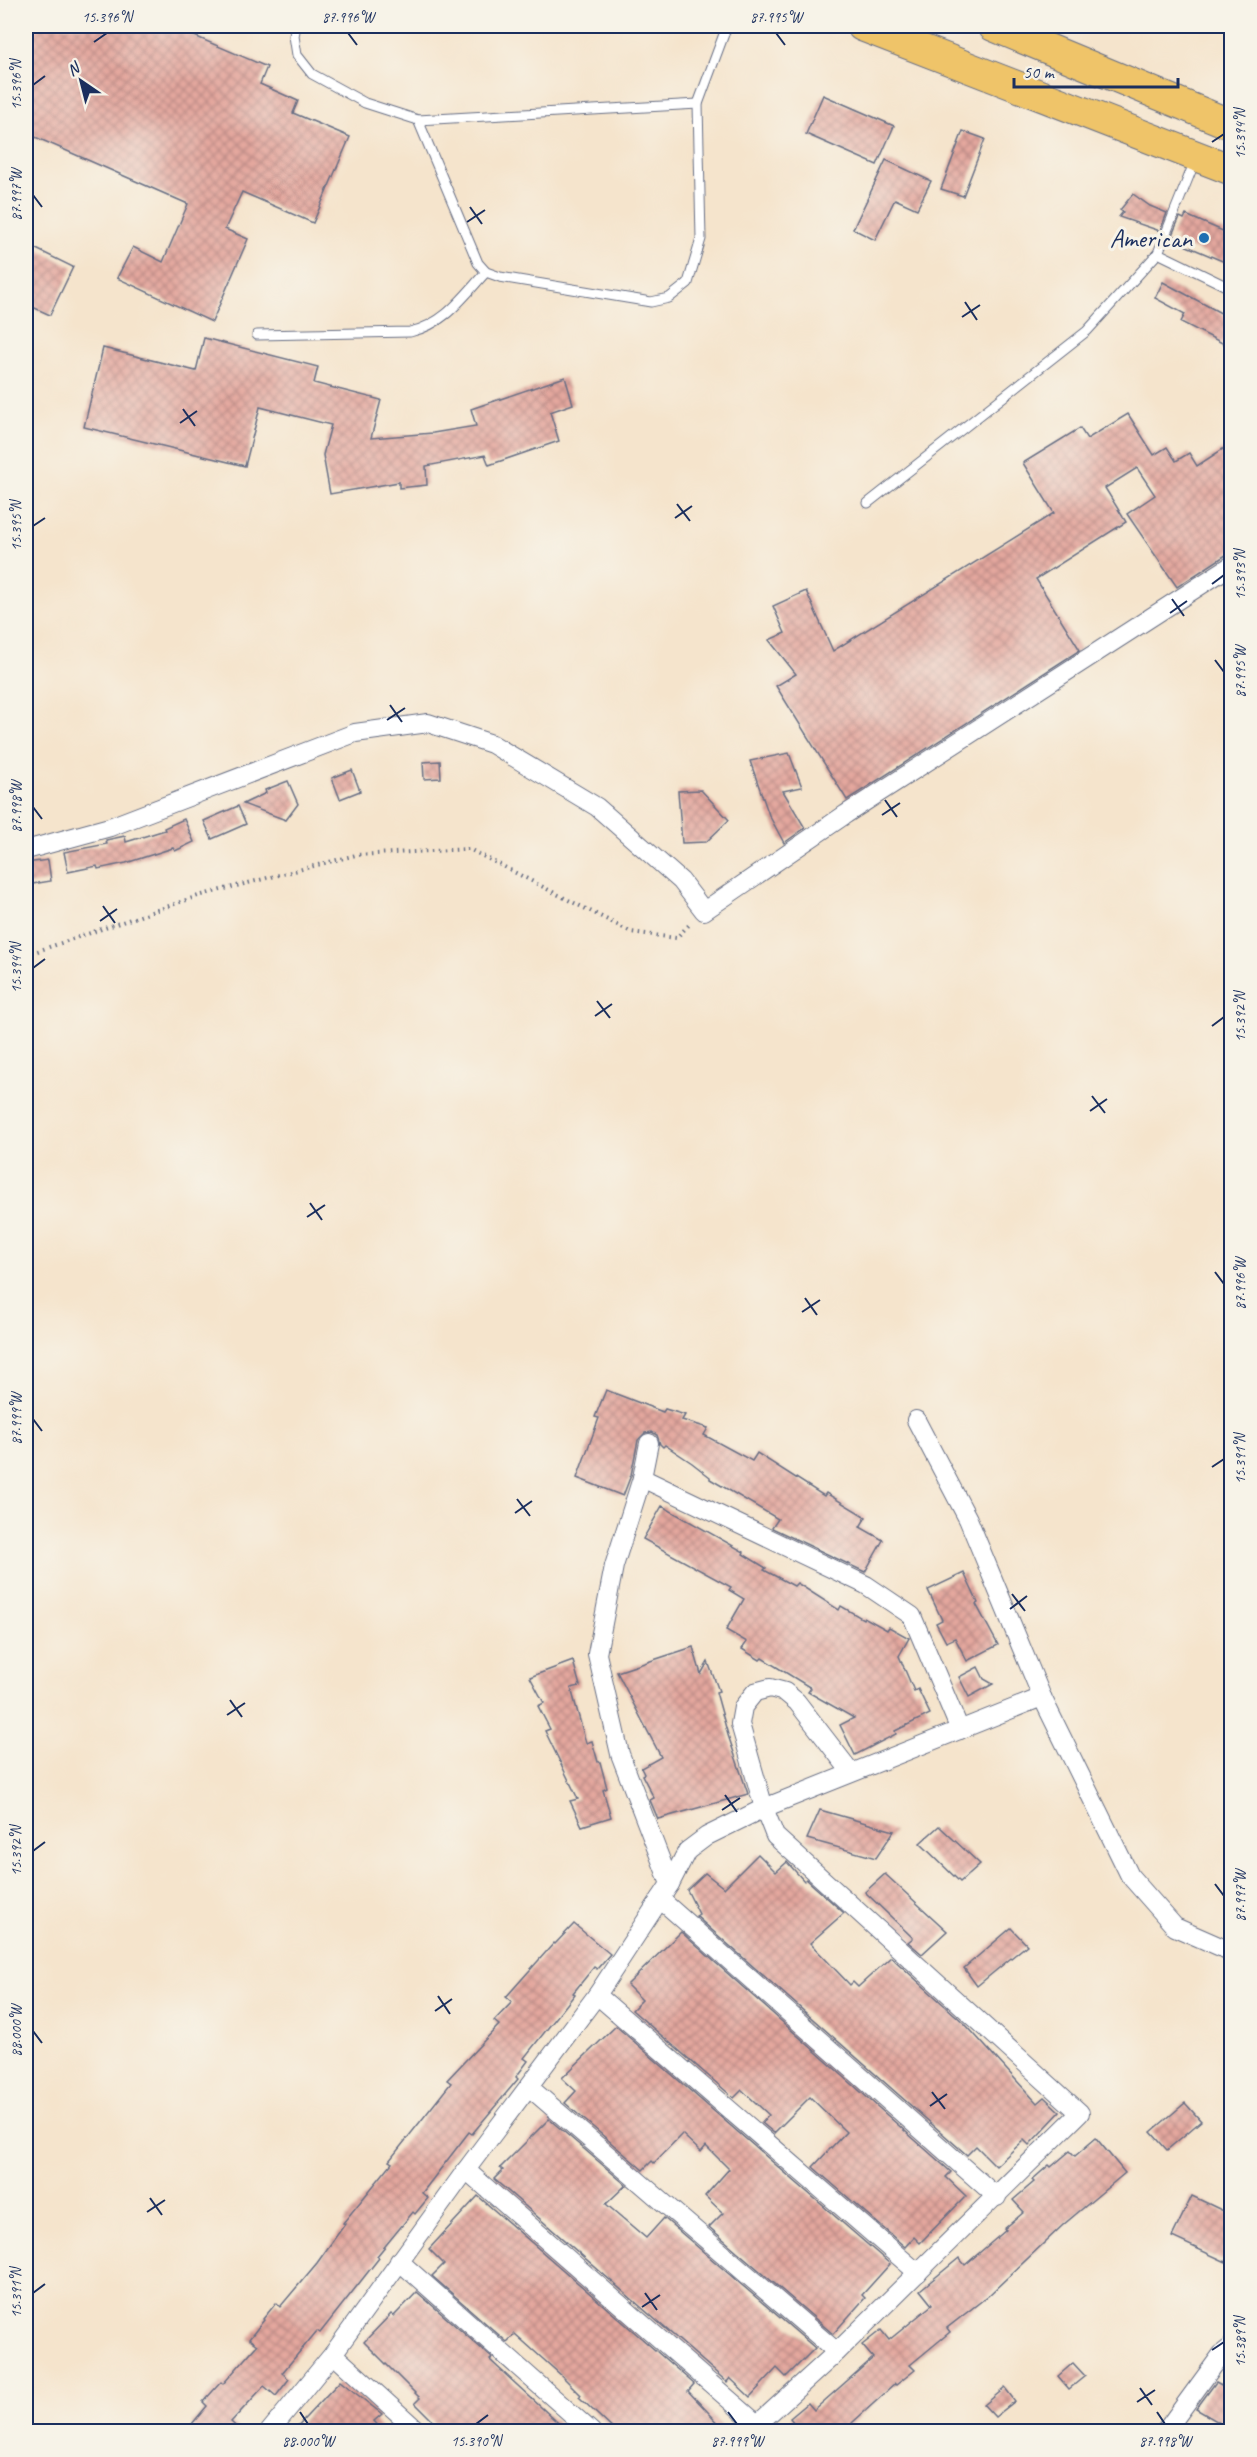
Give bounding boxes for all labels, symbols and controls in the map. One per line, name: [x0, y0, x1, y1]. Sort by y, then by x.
text: 15.396°N: [82, 8, 135, 27]
text: 87.996°W: [322, 8, 377, 27]
text: 87.995°W: [750, 8, 805, 27]
north arrow: [51, 51, 111, 111]
scale bar: [1014, 51, 1178, 89]
text: 15.396°N: [7, 57, 26, 110]
text: N: [63, 57, 85, 81]
text: 50 m: [1023, 61, 1056, 83]
text: 15.394°N: [1231, 106, 1250, 159]
text: 87.997°W: [7, 166, 26, 221]
place label: American: [1110, 222, 1193, 255]
marker: American: [1197, 231, 1211, 245]
text: 15.395°N: [7, 498, 26, 551]
text: 15.393°N: [1231, 547, 1250, 600]
text: 87.995°W: [1231, 643, 1250, 698]
text: 87.998°W: [7, 778, 26, 833]
text: 15.394°N: [7, 940, 26, 993]
text: 15.392°N: [1231, 989, 1250, 1042]
text: 87.996°W: [1231, 1255, 1250, 1310]
text: 87.999°W: [7, 1390, 26, 1445]
text: 15.391°N: [1231, 1431, 1250, 1484]
text: 15.392°N: [7, 1823, 26, 1876]
text: 87.997°W: [1231, 1867, 1250, 1922]
text: 88.000°W: [7, 2002, 26, 2057]
text: 15.391°N: [7, 2265, 26, 2318]
text: 15.389°N: [1231, 2314, 1250, 2367]
text: 88.000°W: [282, 2432, 337, 2451]
text: 15.390°N: [451, 2432, 504, 2451]
text: 87.999°W: [711, 2432, 766, 2451]
text: 87.998°W: [1139, 2432, 1194, 2451]

